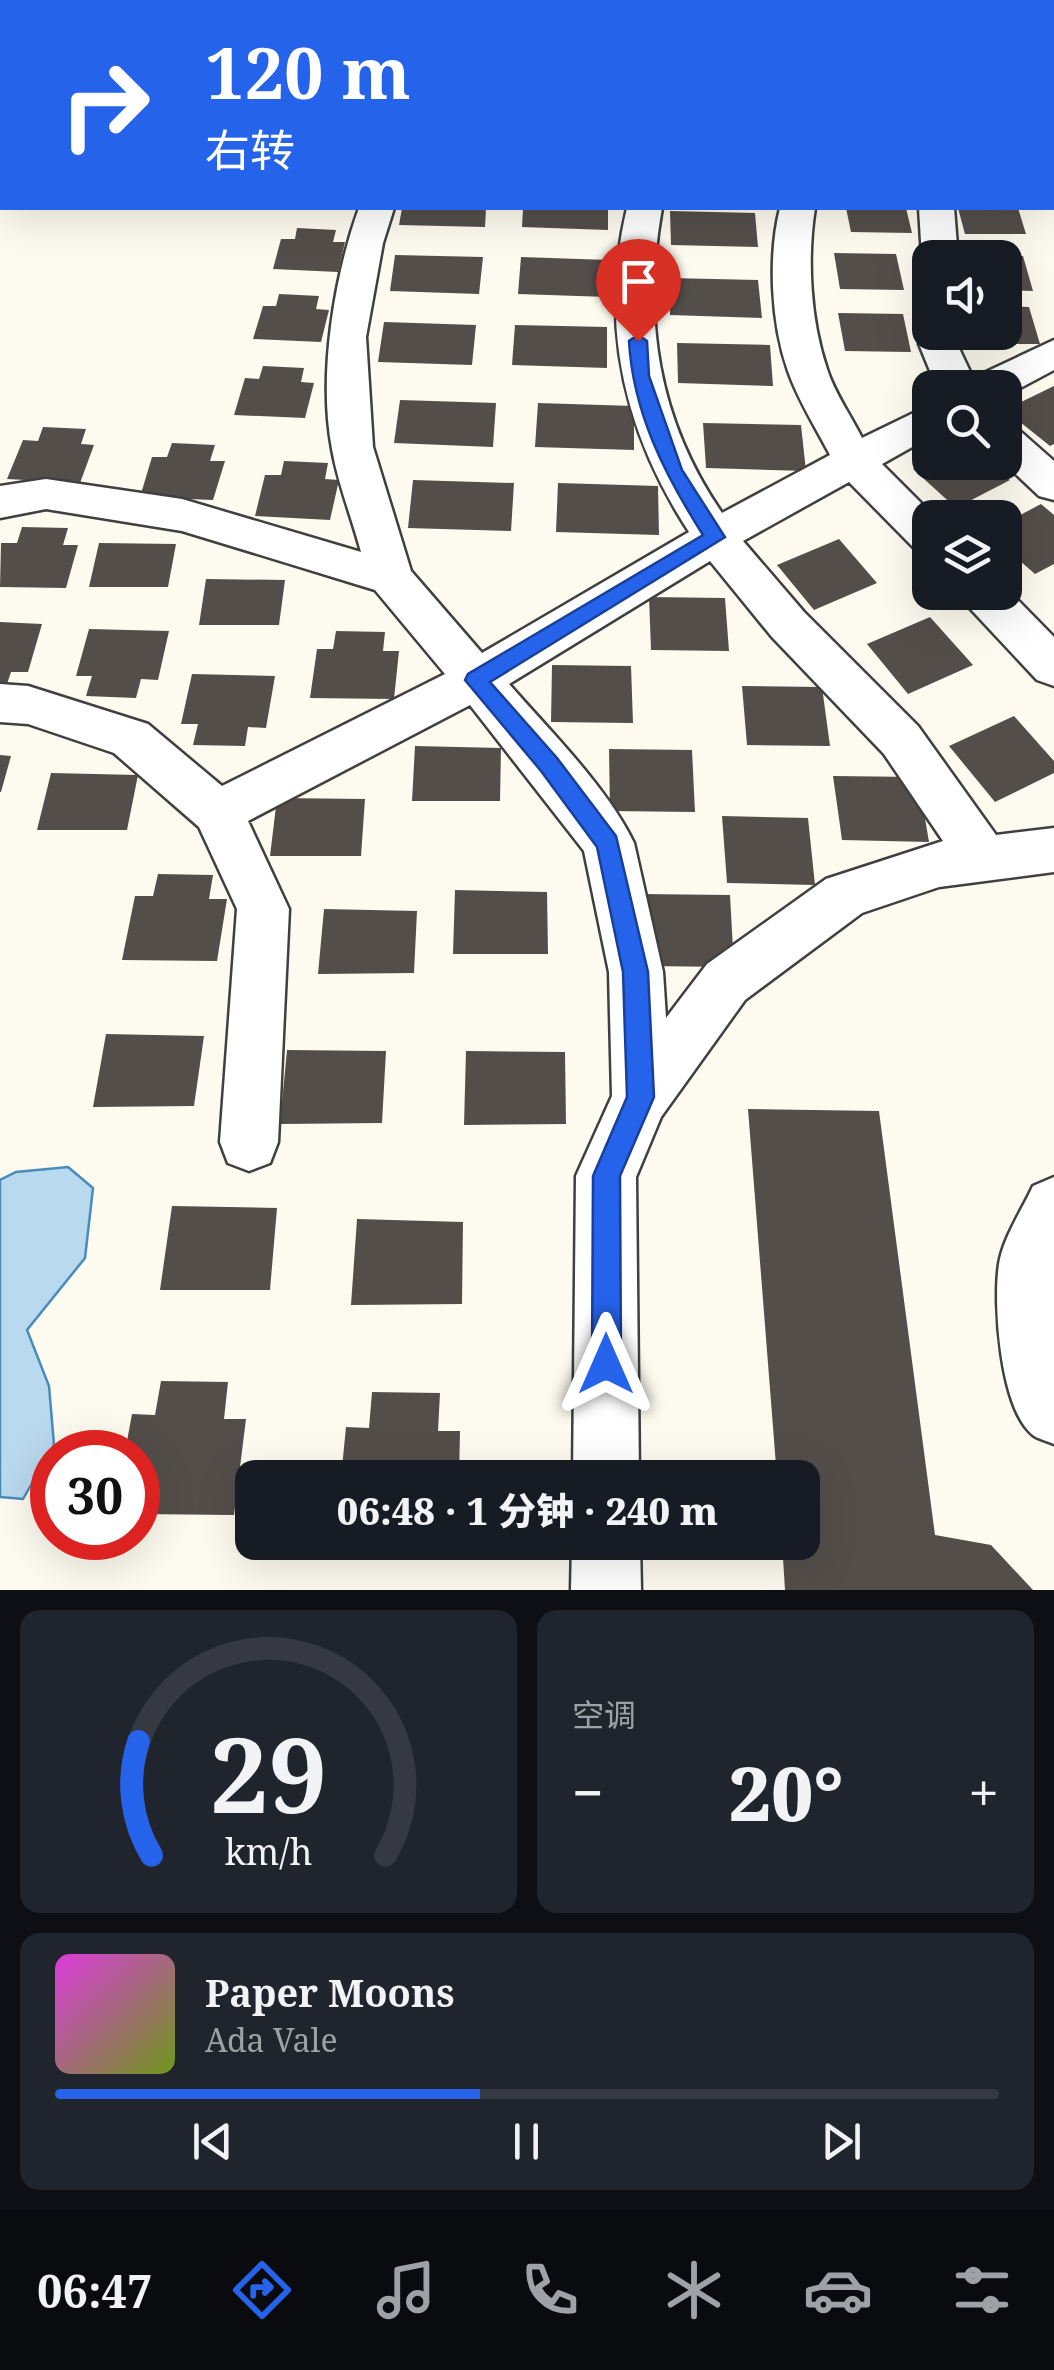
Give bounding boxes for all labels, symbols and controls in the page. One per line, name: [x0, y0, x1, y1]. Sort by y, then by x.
text: 120 m: [205, 24, 411, 120]
icon: right: [40, 40, 170, 170]
text: 右转: [205, 119, 295, 180]
pin: [596, 239, 681, 342]
map controls: [912, 240, 1022, 610]
button: sound: [912, 240, 1022, 350]
icon: arrive: [611, 254, 666, 309]
button: search: [912, 370, 1022, 480]
button: layers: [912, 500, 1022, 610]
position arrow: [554, 1312, 658, 1416]
speed limit sign: 30: [30, 1430, 160, 1560]
text: 06:48 · 1 分钟 · 240 m: [337, 1484, 718, 1536]
text: 空调: [572, 1693, 636, 1736]
text: 29: [210, 1702, 327, 1843]
text: 20°: [729, 1741, 844, 1843]
text: −: [572, 1754, 604, 1829]
text: +: [968, 1754, 999, 1829]
text: km/h: [225, 1827, 312, 1875]
text: Paper Moons: [205, 1966, 455, 2018]
text: Ada Vale: [205, 2018, 338, 2061]
icon: previous: [185, 2114, 240, 2169]
icon: pause: [499, 2114, 554, 2169]
icon: next: [814, 2114, 869, 2169]
icon: directions: [227, 2255, 297, 2325]
icon: music: [371, 2255, 441, 2325]
icon: phone: [515, 2255, 585, 2325]
icon: climate: [659, 2255, 729, 2325]
icon: car: [803, 2255, 873, 2325]
icon: filters: [947, 2255, 1017, 2325]
text: 06:47: [37, 2260, 152, 2321]

